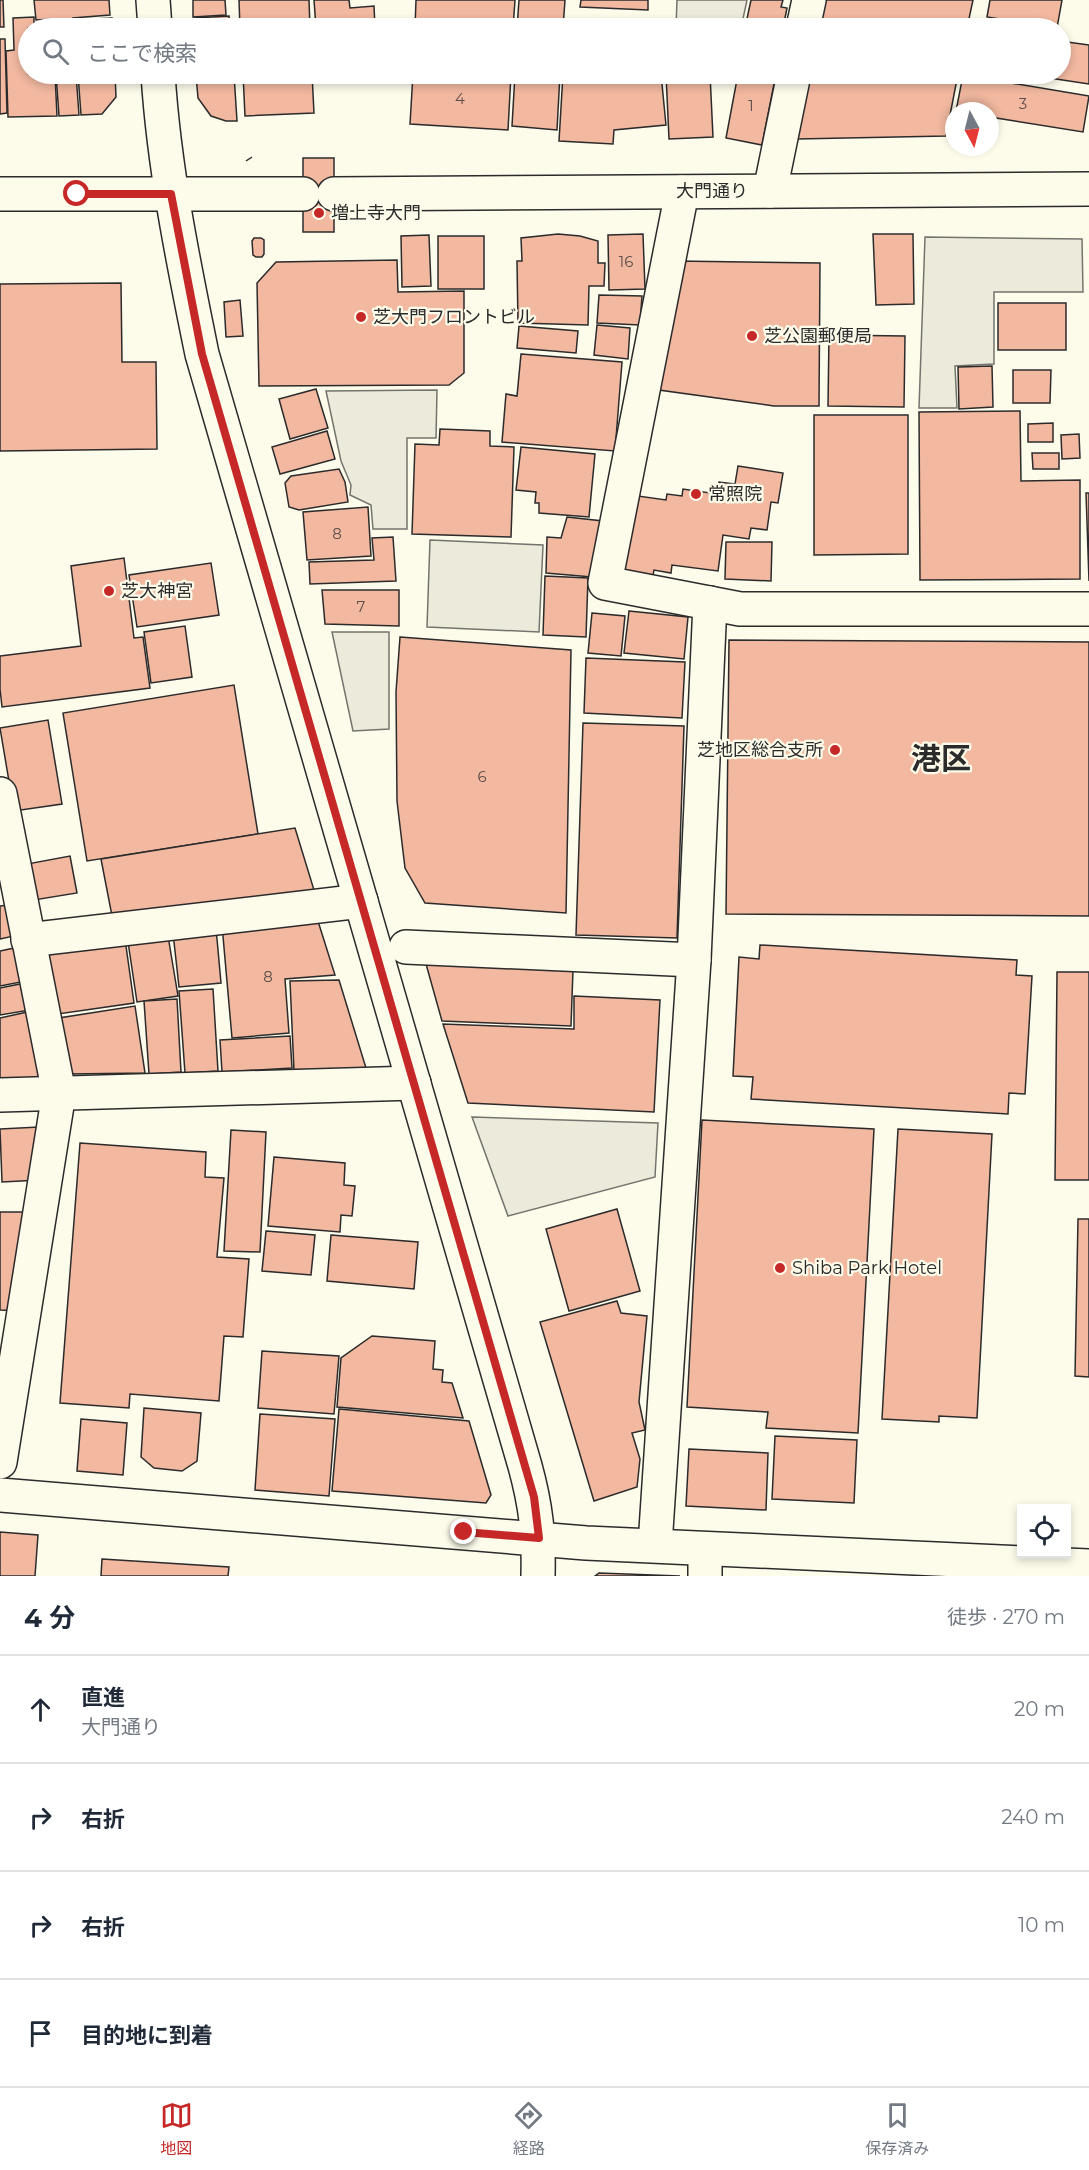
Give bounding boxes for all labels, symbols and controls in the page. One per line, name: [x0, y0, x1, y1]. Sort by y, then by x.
search box: [18, 18, 1071, 84]
icon: search: [39, 35, 72, 68]
text: ここで検索: [87, 40, 197, 67]
house number: 4: [455, 89, 465, 108]
house number: 3: [1019, 94, 1027, 113]
house number: 1: [748, 96, 754, 115]
north arrow: [945, 102, 999, 156]
route start: [63, 180, 89, 206]
street label: 大門通り: [676, 180, 748, 202]
place label: 増上寺大門: [331, 202, 421, 224]
marker: 増上寺大門: [312, 206, 326, 220]
house number: 16: [619, 252, 633, 271]
place label: 芝大門フロントビル: [373, 306, 535, 328]
marker: 芝大門フロントビル: [354, 310, 368, 324]
place label: 芝公園郵便局: [764, 325, 872, 347]
marker: 芝公園郵便局: [745, 329, 759, 343]
place label: 常照院: [708, 483, 762, 505]
marker: 常照院: [689, 487, 703, 501]
house number: 8: [332, 524, 342, 543]
place label: 芝大神宮: [121, 580, 193, 602]
marker: 芝大神宮: [102, 584, 116, 598]
house number: 7: [357, 597, 366, 616]
place label: 芝地区総合支所: [697, 739, 823, 761]
district label: 港区: [911, 740, 971, 777]
marker: 芝地区総合支所: [828, 743, 842, 757]
house number: 6: [477, 767, 487, 786]
house number: 8: [263, 967, 273, 986]
place label: Shiba Park Hotel: [792, 1257, 942, 1279]
marker: Shiba Park Hotel: [773, 1261, 787, 1275]
map controls: [1017, 1504, 1071, 1558]
button: locate: [1017, 1504, 1071, 1558]
route end: [450, 1518, 476, 1544]
text: 4 分: [24, 1602, 75, 1634]
text: 徒歩 · 270 m: [947, 1605, 1065, 1629]
text: 直進: [81, 1684, 125, 1711]
icon: ahead: [24, 1693, 57, 1726]
text: 20 m: [1014, 1697, 1065, 1721]
text: 大門通り: [81, 1715, 161, 1739]
icon: right: [24, 1801, 57, 1834]
text: 240 m: [1001, 1805, 1065, 1829]
text: 右折: [81, 1806, 125, 1833]
icon: right: [24, 1909, 57, 1942]
text: 10 m: [1018, 1913, 1065, 1937]
text: 右折: [81, 1914, 125, 1941]
icon: arrive: [24, 2017, 57, 2050]
text: 目的地に到着: [81, 2022, 213, 2049]
tab: 地図: [160, 2099, 193, 2159]
tab: 経路: [512, 2099, 545, 2159]
tab: 保存済み: [865, 2099, 929, 2159]

